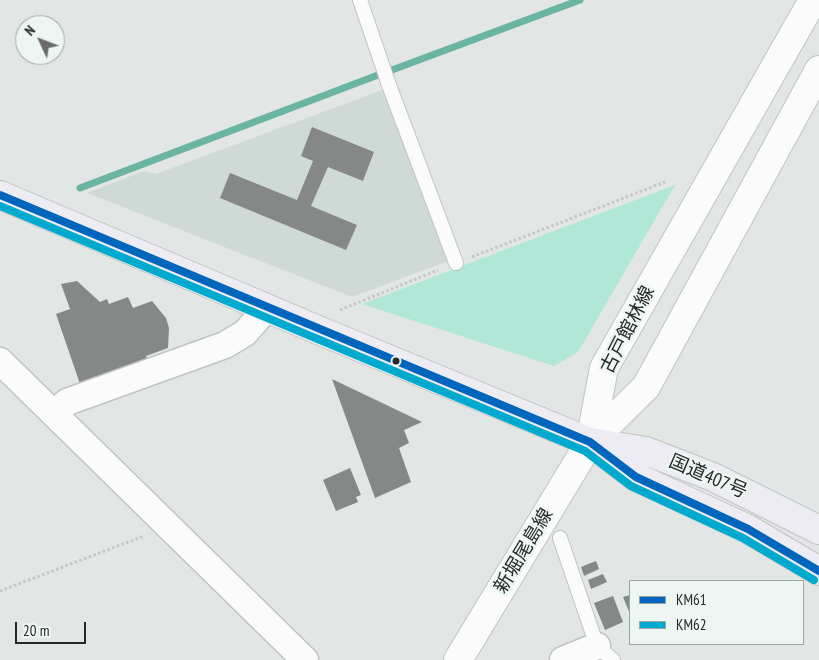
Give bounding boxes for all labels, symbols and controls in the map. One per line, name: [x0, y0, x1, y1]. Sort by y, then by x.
north arrow: [15, 15, 65, 65]
text: N: [21, 22, 39, 39]
street label: 古戸館林線: [596, 283, 660, 377]
unlabelled marker: [391, 356, 401, 366]
street label: 国道407号: [666, 450, 750, 504]
street label: 新堀尾島線: [490, 504, 558, 598]
legend: [629, 580, 804, 645]
text: KM61: [676, 590, 706, 609]
scale bar: [18, 612, 89, 644]
text: KM62: [676, 615, 706, 634]
text: 20 m: [23, 621, 49, 640]

